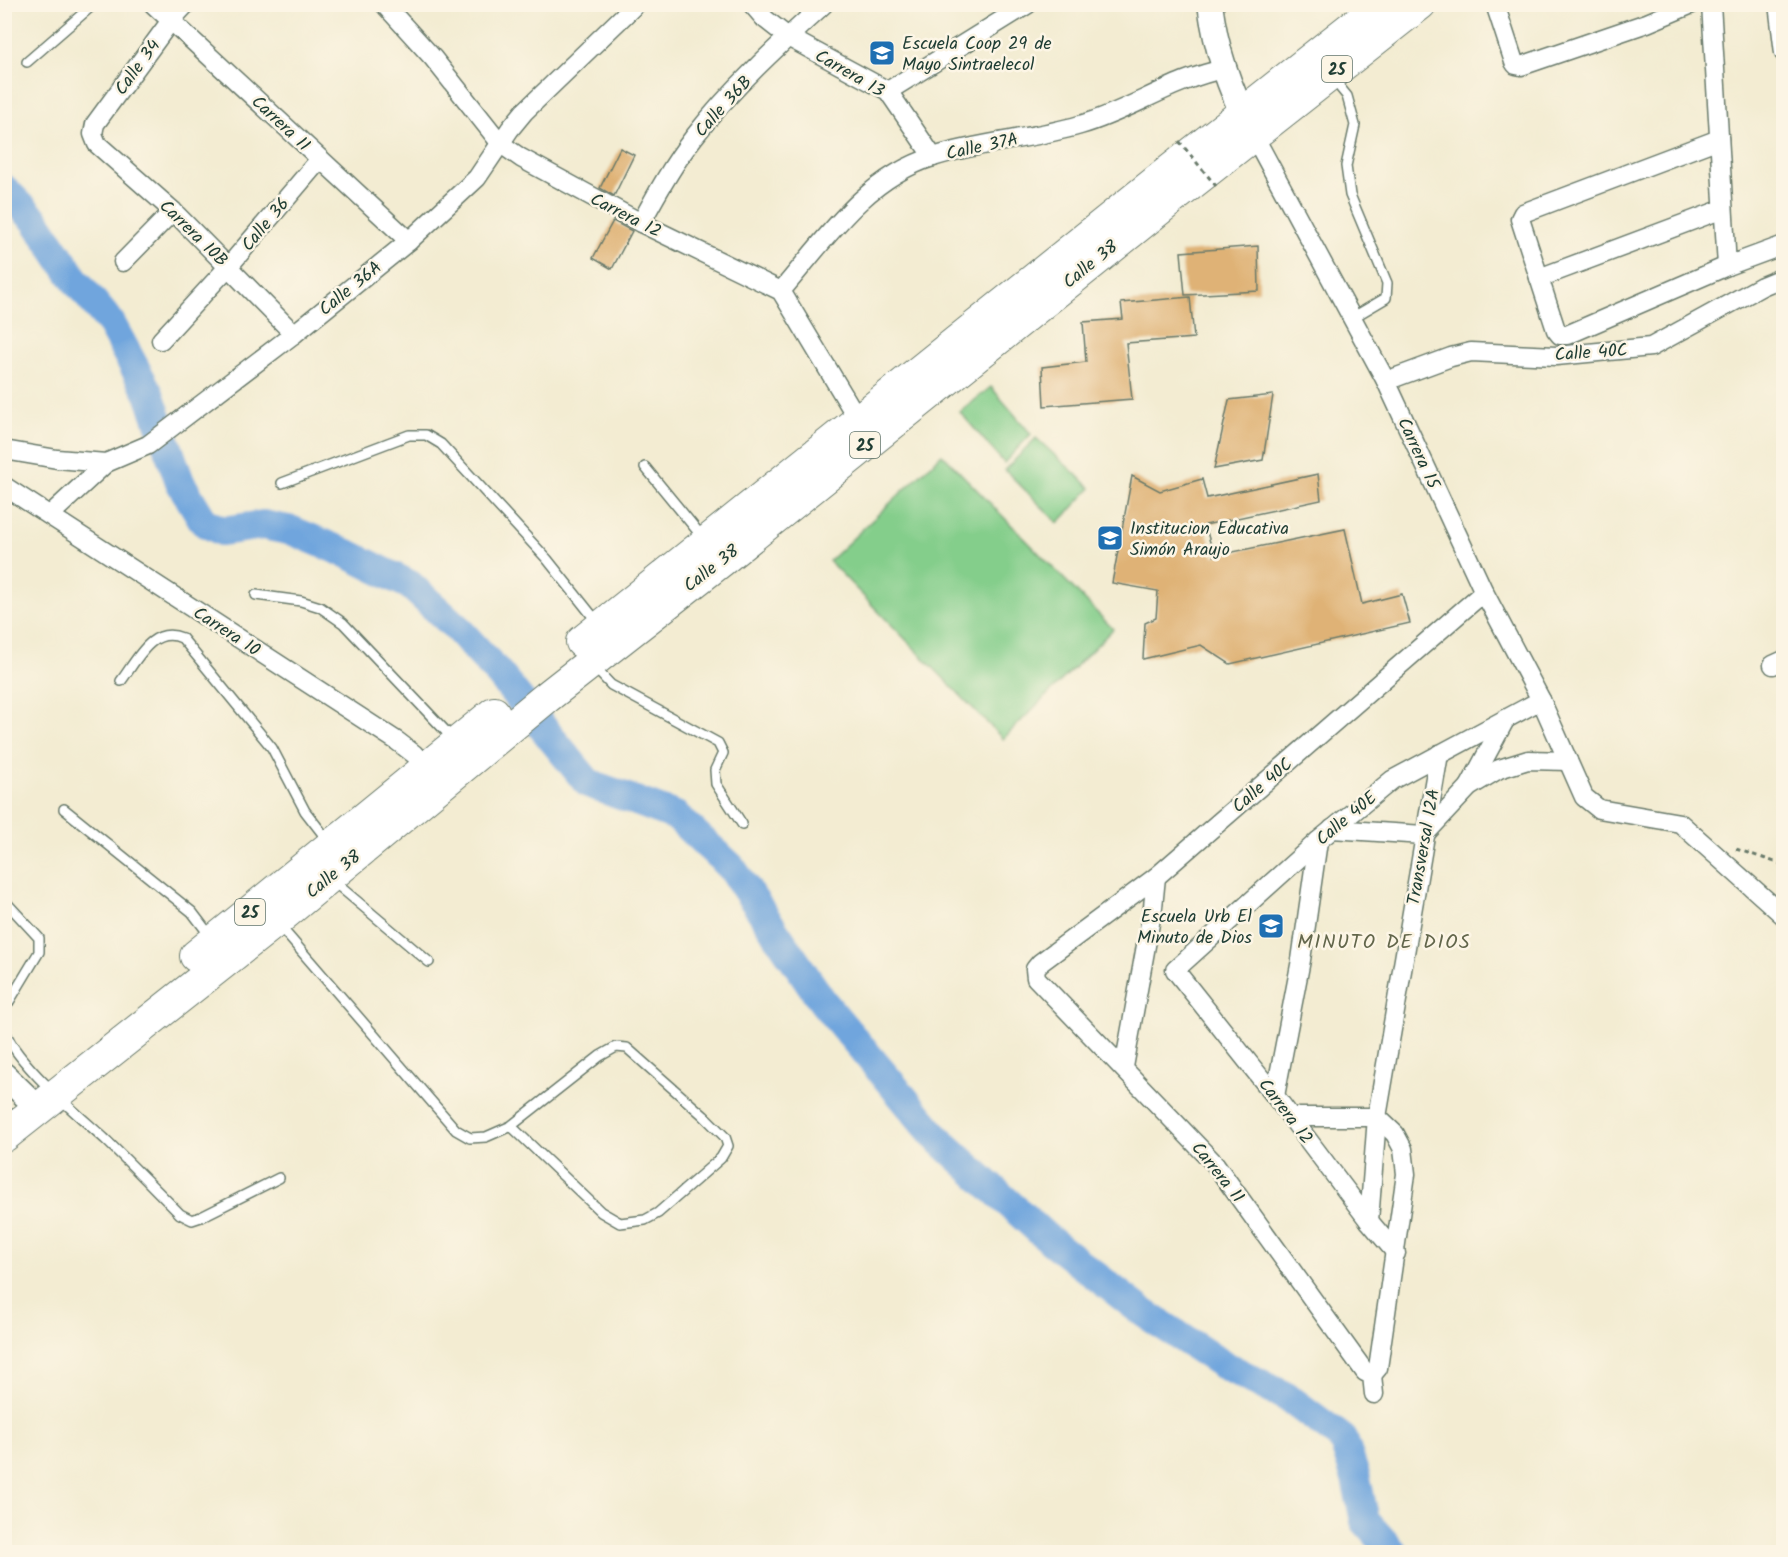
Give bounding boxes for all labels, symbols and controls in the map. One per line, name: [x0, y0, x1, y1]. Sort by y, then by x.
place label: Escuela Coop 29 de Mayo Sintraelecol: [902, 30, 1052, 80]
street label: Calle 34: [108, 34, 169, 102]
school or university icon: Escuela Coop 29 de Mayo Sintraelecol: [867, 38, 897, 68]
street label: Carrera 13: [809, 43, 890, 106]
road number: 25: [1322, 56, 1352, 82]
street label: Calle 36B: [688, 69, 760, 145]
street label: Carrera 11: [244, 89, 316, 159]
street label: Calle 37A: [944, 126, 1021, 169]
street label: Carrera 12: [584, 186, 666, 247]
street label: Calle 36: [235, 191, 298, 259]
street label: Carrera 10B: [152, 193, 234, 275]
street label: Calle 38: [1057, 234, 1125, 297]
street label: Calle 36A: [313, 254, 389, 324]
street label: Calle 40C: [1554, 336, 1629, 371]
street label: Carrera 15: [1388, 413, 1447, 495]
road number: 25: [850, 432, 880, 458]
place label: Institucion Educativa Simón Araujo: [1130, 515, 1289, 565]
school or university icon: Institucion Educativa Simón Araujo: [1095, 523, 1125, 553]
street label: Calle 38: [678, 538, 746, 600]
street label: Carrera 10: [187, 600, 266, 665]
street label: Calle 40C: [1226, 751, 1300, 821]
street label: Calle 40E: [1310, 784, 1385, 854]
street label: Transversal 12A: [1400, 787, 1449, 908]
street label: Calle 38: [300, 844, 368, 907]
road number: 25: [235, 899, 265, 925]
place label: Escuela Urb El Minuto de Dios: [1137, 903, 1253, 953]
school or university icon: Escuela Urb El Minuto de Dios: [1256, 911, 1286, 941]
district label: MINUTO DE DIOS: [1297, 927, 1471, 959]
street label: Carrera 12: [1250, 1072, 1320, 1151]
street label: Carrera 11: [1183, 1136, 1251, 1210]

